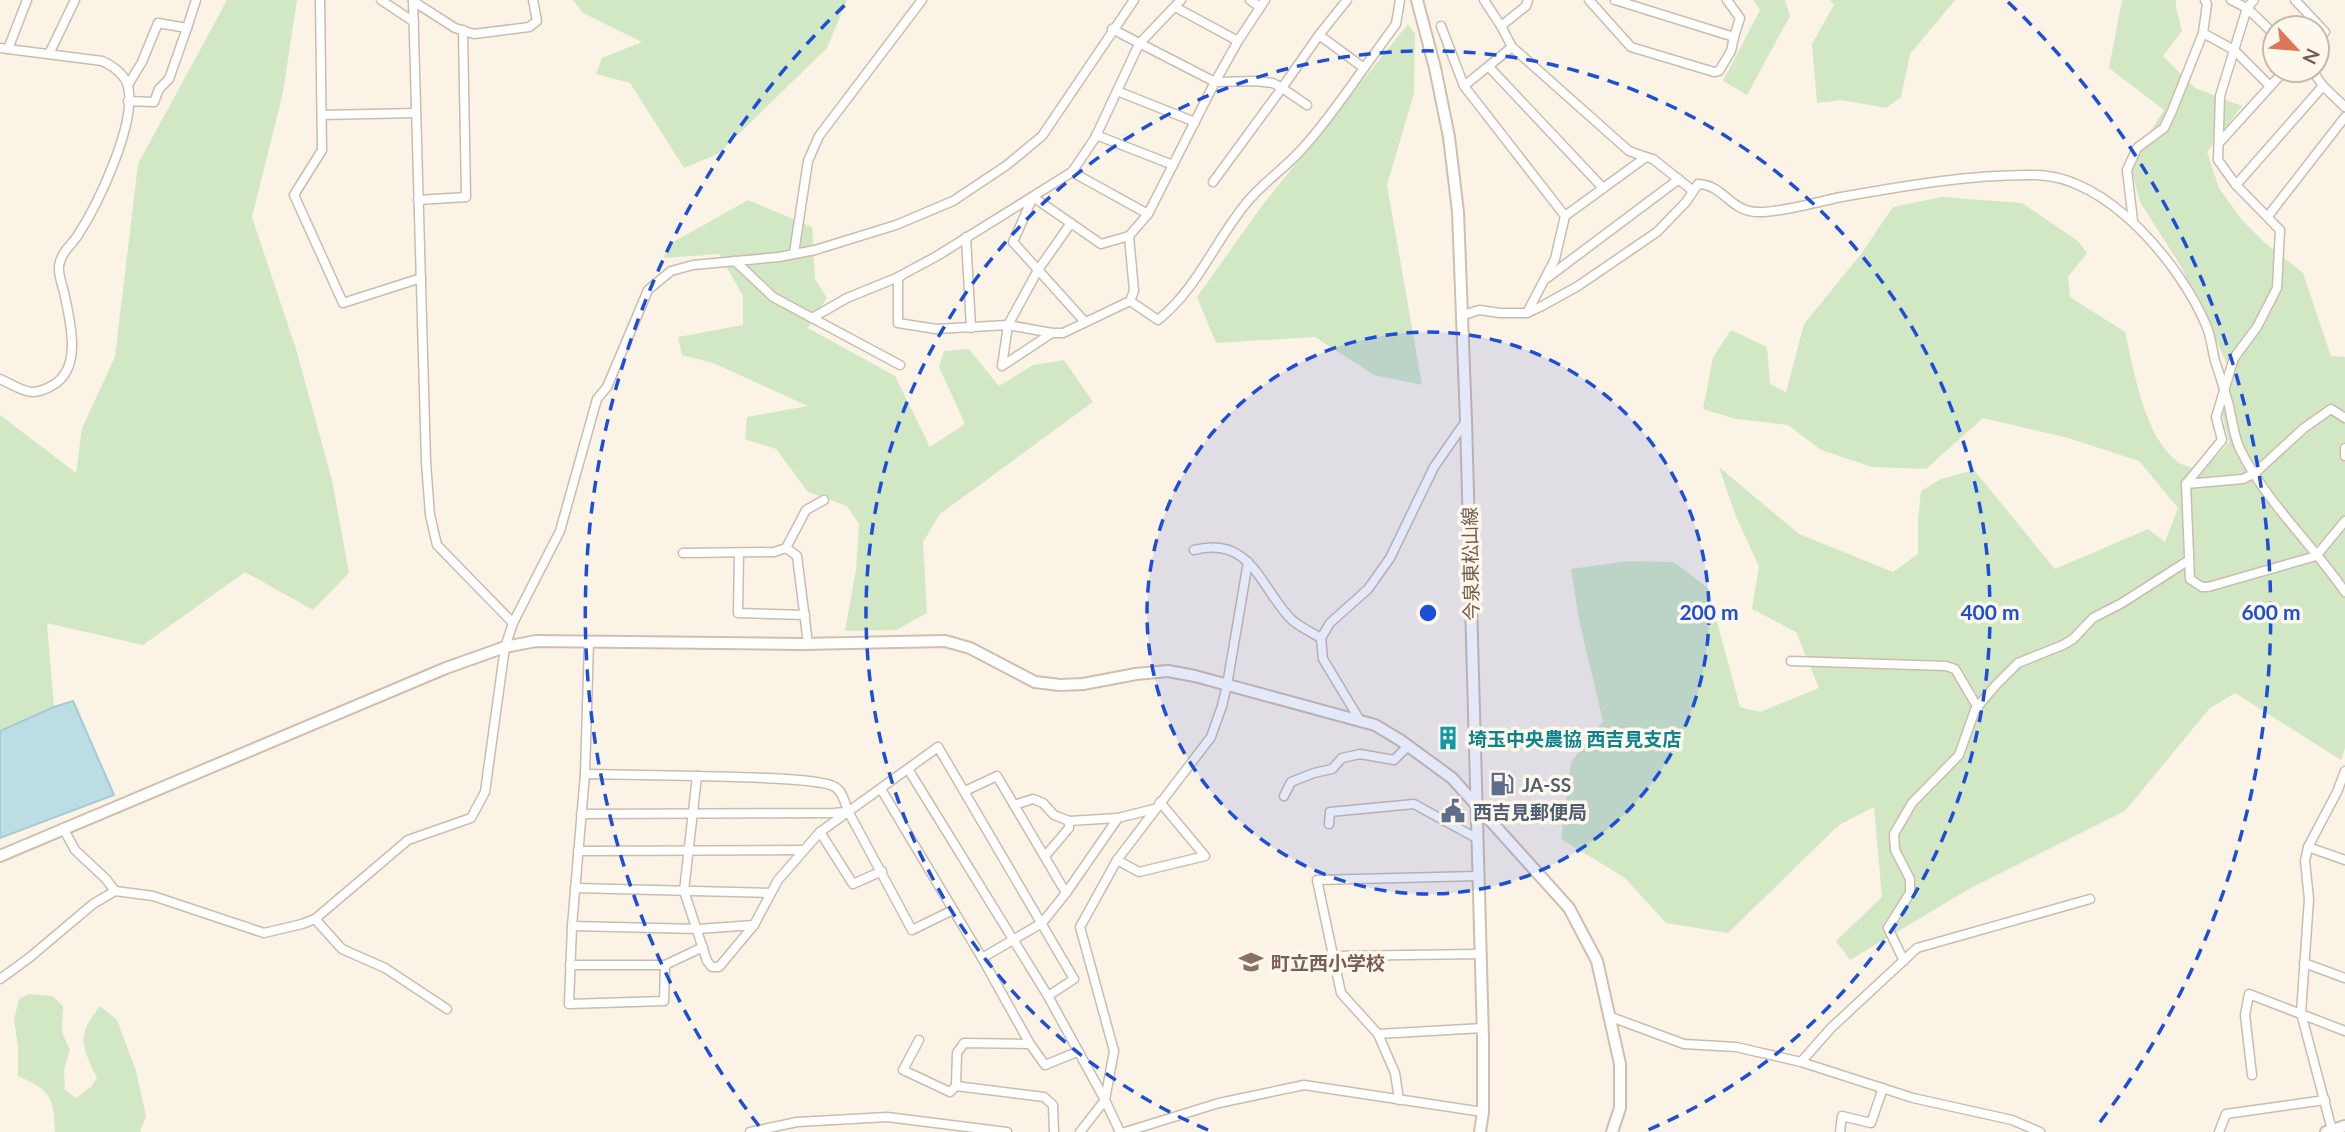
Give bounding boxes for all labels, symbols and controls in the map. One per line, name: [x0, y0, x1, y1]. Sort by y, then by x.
north arrow: [2261, 14, 2331, 84]
text: N: [2298, 45, 2325, 68]
street label: 今泉東松山線: [1458, 507, 1482, 621]
text: 200 m: [1679, 599, 1739, 624]
text: 400 m: [1960, 599, 2020, 624]
text: 600 m: [2241, 599, 2301, 624]
centre of rings: [1416, 601, 1440, 625]
building icon: 埼玉中央農協 西吉見支店: [1434, 724, 1462, 752]
place label: 埼玉中央農協 西吉見支店: [1468, 727, 1682, 750]
fuel station icon: JA-SS: [1488, 770, 1516, 798]
place label: JA-SS: [1522, 773, 1571, 796]
public building icon: 西吉見郵便局: [1439, 797, 1467, 825]
place label: 西吉見郵便局: [1473, 800, 1587, 823]
school or university icon: 町立西小学校: [1237, 948, 1265, 976]
place label: 町立西小学校: [1271, 951, 1385, 974]

